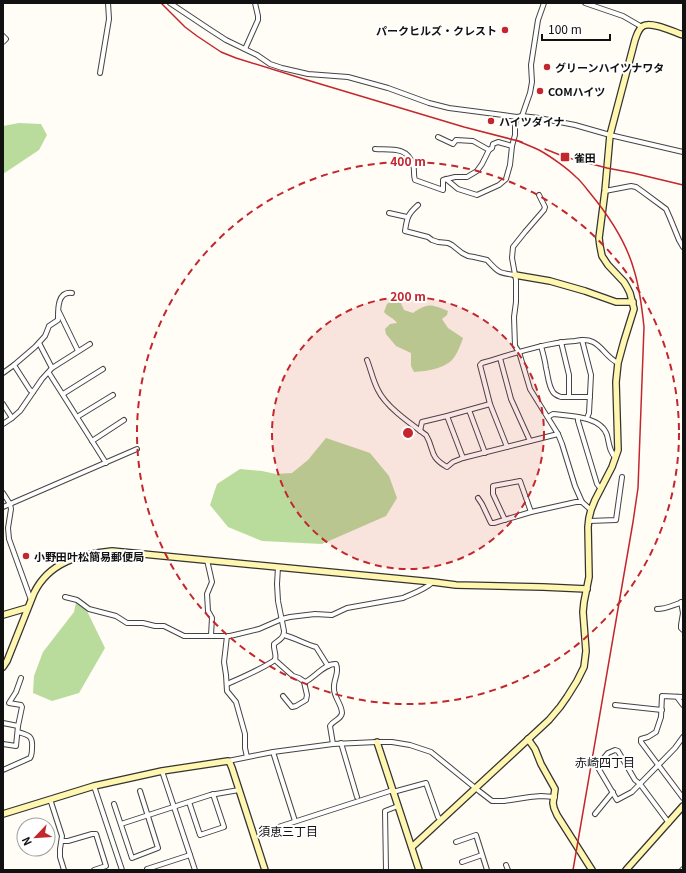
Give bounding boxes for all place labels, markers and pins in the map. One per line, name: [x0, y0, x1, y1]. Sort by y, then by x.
place label: パークヒルズ・クレスト: [376, 22, 497, 38]
marker: パークヒルズ・クレスト: [500, 25, 510, 35]
place label: グリーンハイツナワタ: [555, 59, 664, 75]
marker: グリーンハイツナワタ: [542, 62, 552, 72]
place label: COMハイツ: [548, 83, 605, 99]
marker: COMハイツ: [535, 86, 545, 96]
place label: ハイツダイナ: [499, 113, 565, 129]
marker: ハイツダイナ: [486, 116, 496, 126]
place label: 雀田: [574, 149, 596, 165]
marker: 雀田: [559, 151, 571, 163]
centre of rings: [401, 426, 415, 440]
place label: 小野田叶松簡易郵便局: [34, 548, 144, 564]
marker: 小野田叶松簡易郵便局: [21, 551, 31, 561]

